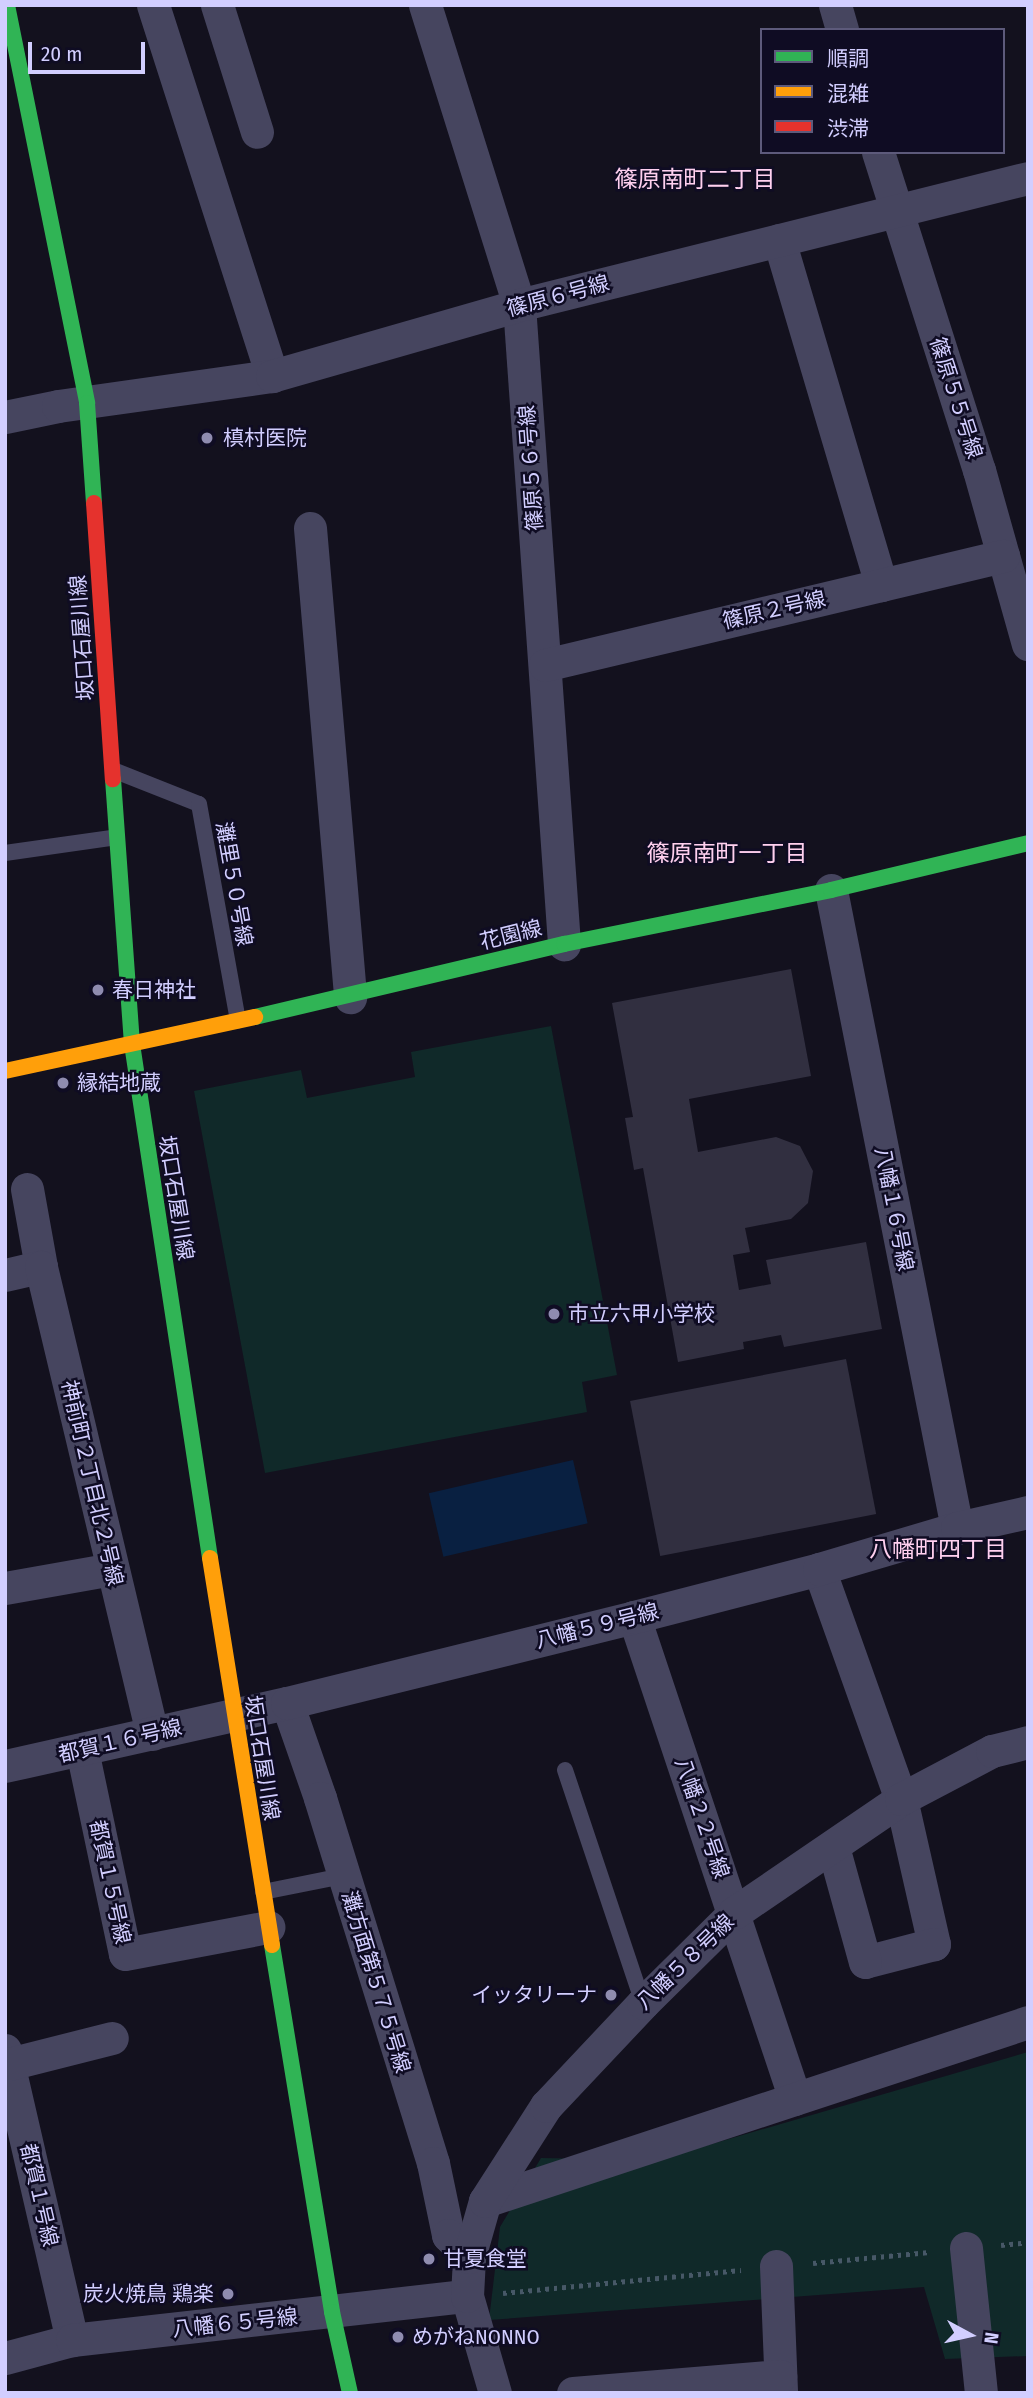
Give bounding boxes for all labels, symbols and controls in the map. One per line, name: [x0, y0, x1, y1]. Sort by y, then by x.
scale bar: [32, 28, 149, 72]
legend: [760, 28, 1005, 154]
text: 20 m: [41, 41, 82, 67]
text: 順調: [827, 46, 869, 72]
text: 混雑: [827, 81, 869, 107]
text: 渋滞: [827, 116, 869, 142]
district label: 篠原南町二丁目: [615, 165, 775, 193]
street label: 篠原６号線: [504, 270, 612, 322]
street label: 篠原５５号線: [925, 334, 987, 462]
street label: 篠原５６号線: [514, 404, 548, 532]
place label: 槙村医院: [223, 425, 307, 451]
marker: 槙村医院: [197, 428, 217, 448]
street label: 坂口石屋川線: [65, 574, 99, 702]
street label: 篠原２号線: [720, 586, 828, 634]
street label: 灘里５０号線: [211, 820, 257, 948]
district label: 篠原南町一丁目: [647, 839, 807, 867]
street label: 花園線: [477, 915, 545, 955]
place label: 春日神社: [112, 977, 196, 1003]
marker: 春日神社: [90, 982, 106, 998]
place label: 縁結地蔵: [77, 1070, 161, 1096]
marker: 縁結地蔵: [55, 1075, 71, 1091]
street label: 坂口石屋川線: [154, 1134, 198, 1262]
street label: 八幡１６号線: [870, 1145, 918, 1273]
place label: 市立六甲小学校: [568, 1301, 715, 1327]
marker: 市立六甲小学校: [546, 1306, 562, 1322]
street label: 神前町２丁目北２号線: [56, 1378, 128, 1588]
district label: 八幡町四丁目: [869, 1535, 1007, 1563]
street label: 八幡５９号線: [533, 1599, 661, 1653]
street label: 坂口石屋川線: [240, 1694, 284, 1822]
street label: 都賀１６号線: [56, 1715, 184, 1767]
street label: 八幡２２号線: [670, 1754, 734, 1882]
street label: 都賀１５号線: [85, 1818, 135, 1946]
street label: 灘方面第５７５号線: [336, 1888, 416, 2076]
street label: 八幡５８号線: [631, 1909, 739, 2015]
place label: イッタリーナ: [471, 1982, 597, 2008]
marker: イッタリーナ: [603, 1987, 619, 2003]
street label: 都賀１号線: [15, 2141, 63, 2249]
place label: 甘夏食堂: [443, 2246, 527, 2272]
marker: 甘夏食堂: [421, 2251, 437, 2267]
place label: 炭火焼鳥 鶏楽: [83, 2281, 214, 2307]
marker: 炭火焼鳥 鶏楽: [220, 2286, 236, 2302]
north arrow: [935, 2300, 1005, 2370]
street label: 八幡６５号線: [171, 2304, 299, 2342]
place label: めがねNONNO: [412, 2324, 540, 2350]
marker: めがねNONNO: [390, 2329, 406, 2345]
text: N: [979, 2331, 1003, 2345]

